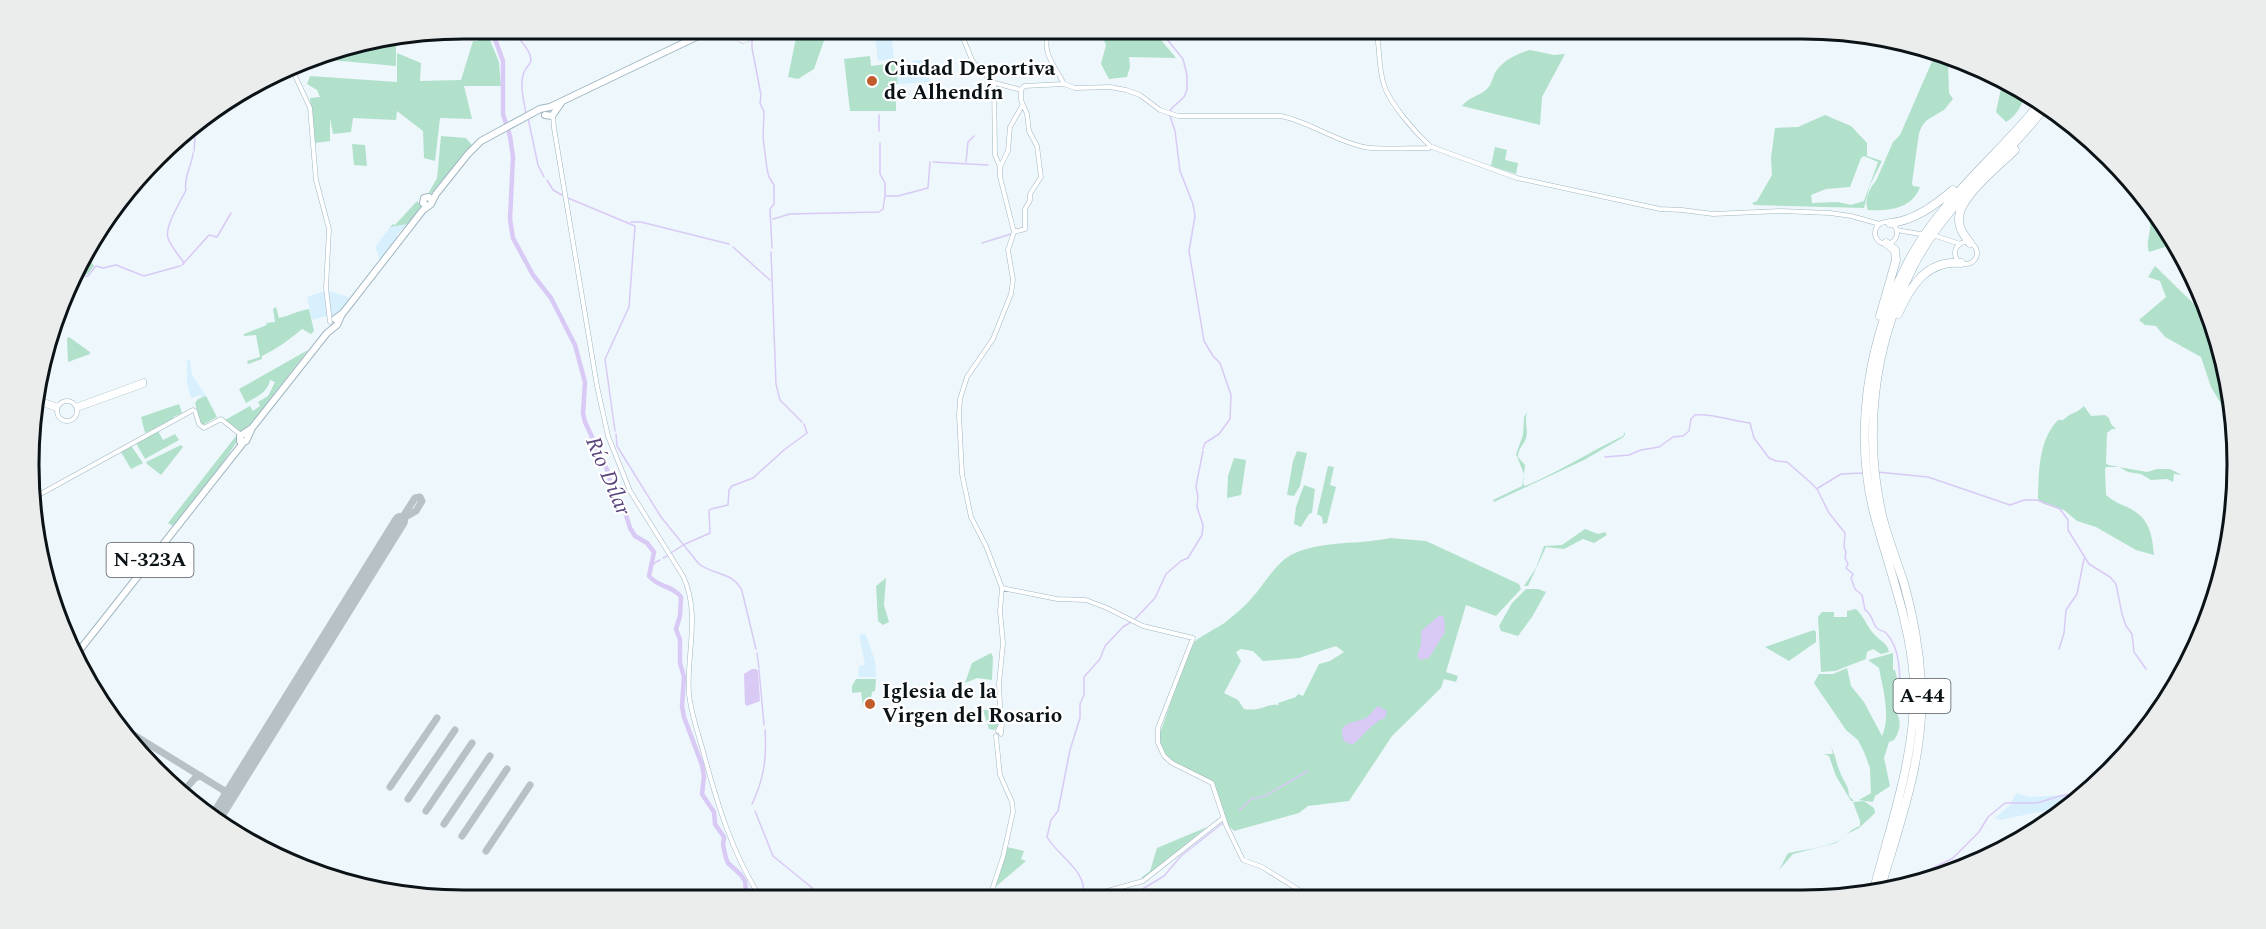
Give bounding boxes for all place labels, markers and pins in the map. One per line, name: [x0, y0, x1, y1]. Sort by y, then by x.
place label: Ciudad Deportiva de Alhendín: [884, 53, 1056, 109]
marker: Ciudad Deportiva de Alhendín: [865, 74, 879, 88]
place label: Iglesia de la Virgen del Rosario: [882, 676, 1062, 732]
marker: Iglesia de la Virgen del Rosario: [863, 697, 877, 711]

